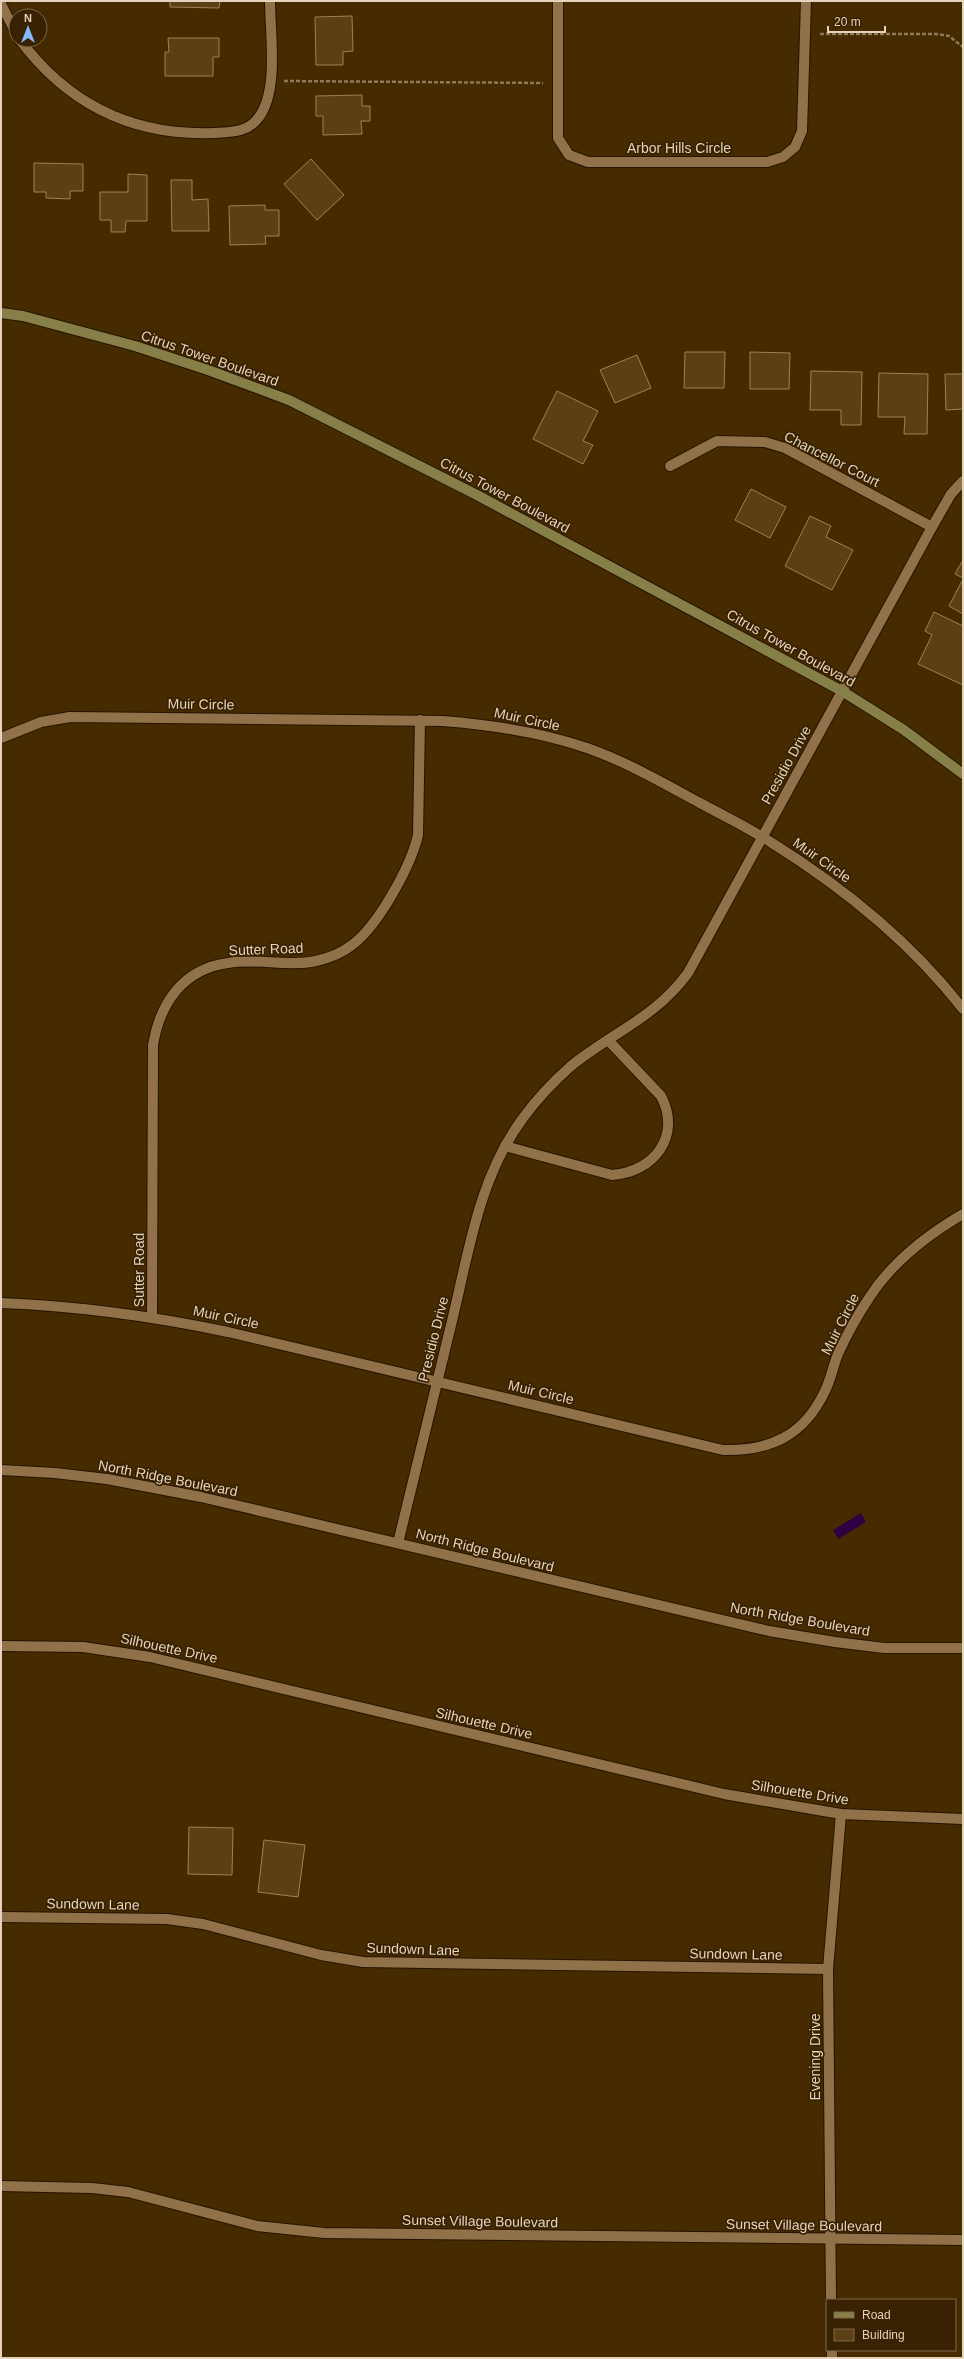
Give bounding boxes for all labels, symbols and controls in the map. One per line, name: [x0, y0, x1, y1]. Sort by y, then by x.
north arrow: [8, 8, 48, 48]
scale bar: [828, 8, 885, 34]
text: N: [24, 12, 32, 24]
text: 20 m: [834, 15, 861, 29]
street label: Arbor Hills Circle: [627, 140, 731, 156]
street label: Citrus Tower Boulevard: [139, 327, 281, 389]
street label: Chancellor Court: [782, 428, 883, 490]
street label: Citrus Tower Boulevard: [437, 454, 573, 536]
street label: Citrus Tower Boulevard: [724, 606, 858, 690]
street label: Muir Circle: [167, 695, 235, 713]
street label: Muir Circle: [493, 704, 562, 734]
street label: Presidio Drive: [758, 723, 814, 807]
street label: Muir Circle: [790, 834, 854, 886]
street label: Sutter Road: [228, 940, 304, 958]
street label: Sutter Road: [131, 1233, 147, 1307]
street label: Muir Circle: [818, 1290, 862, 1357]
street label: Presidio Drive: [415, 1295, 451, 1383]
street label: Muir Circle: [192, 1302, 261, 1332]
street label: Muir Circle: [507, 1377, 576, 1407]
street label: North Ridge Boulevard: [97, 1457, 239, 1499]
street label: North Ridge Boulevard: [414, 1525, 556, 1575]
street label: North Ridge Boulevard: [729, 1599, 871, 1639]
street label: Silhouette Drive: [119, 1630, 219, 1666]
street label: Silhouette Drive: [434, 1704, 534, 1742]
street label: Silhouette Drive: [750, 1776, 850, 1808]
street label: Sundown Lane: [46, 1895, 140, 1913]
street label: Sundown Lane: [366, 1939, 460, 1959]
street label: Sundown Lane: [689, 1945, 783, 1963]
street label: Evening Drive: [807, 2013, 823, 2101]
street label: Sunset Village Boulevard: [402, 2212, 558, 2230]
street label: Sunset Village Boulevard: [726, 2216, 882, 2234]
legend: [826, 2299, 956, 2351]
text: Road: [862, 2308, 891, 2322]
text: Building: [862, 2328, 905, 2342]

